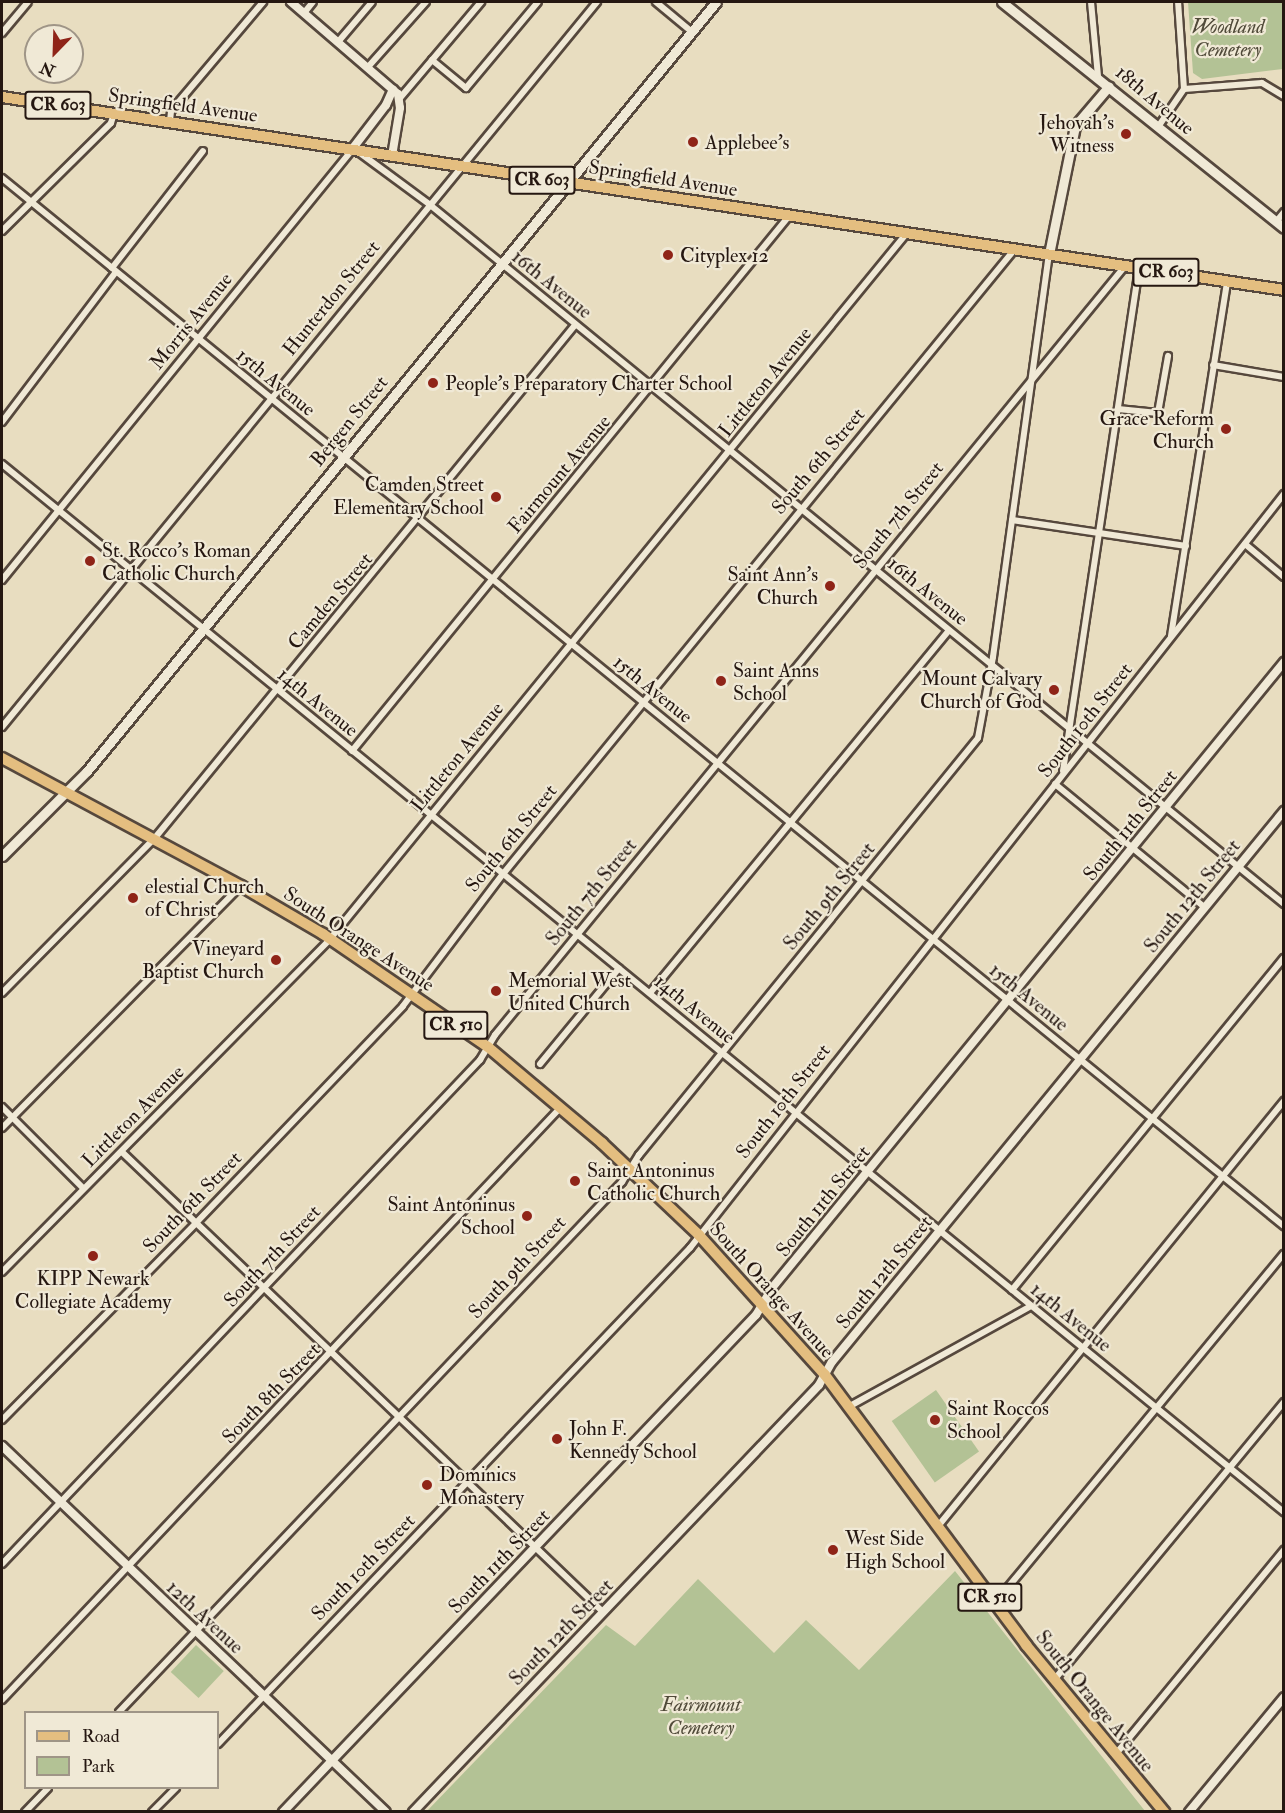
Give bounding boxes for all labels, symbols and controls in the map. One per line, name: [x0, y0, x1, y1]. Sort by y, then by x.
park label: Woodland Cemetery: [1191, 15, 1265, 62]
north arrow: [24, 24, 84, 84]
text: N: [37, 57, 58, 81]
street label: 18th Avenue: [1111, 60, 1199, 140]
street label: Springfield Avenue: [107, 83, 259, 127]
road number: CR 603: [23, 90, 92, 120]
place label: Jehovah's Witness: [1039, 110, 1114, 157]
marker: Jehovah's Witness: [1119, 127, 1133, 141]
place label: Applebee's: [705, 130, 789, 154]
marker: Applebee's: [686, 135, 700, 149]
street label: Springfield Avenue: [587, 154, 739, 202]
road number: CR 603: [508, 165, 576, 195]
street label: Hunterdon Street: [277, 236, 385, 360]
place label: Cityplex 12: [680, 243, 769, 267]
street label: 16th Avenue: [507, 244, 597, 324]
marker: Cityplex 12: [661, 248, 675, 262]
road number: CR 603: [1132, 257, 1200, 287]
street label: Morris Avenue: [145, 268, 237, 374]
street label: Littleton Avenue: [713, 322, 817, 442]
street label: 15th Avenue: [232, 343, 320, 421]
street label: Bergen Street: [305, 371, 393, 471]
place label: People's Preparatory Charter School: [445, 371, 732, 395]
marker: People's Preparatory Charter School: [426, 376, 440, 390]
street label: South 6th Street: [766, 403, 870, 519]
place label: Grace Reform Church: [1099, 406, 1214, 453]
street label: Fairmount Avenue: [502, 410, 616, 538]
marker: Grace Reform Church: [1219, 422, 1233, 436]
street label: South 7th Street: [848, 457, 948, 573]
place label: Camden Street Elementary School: [333, 473, 484, 520]
marker: Camden Street Elementary School: [489, 490, 503, 504]
place label: St. Rocco's Roman Catholic Church: [102, 538, 251, 585]
street label: Camden Street: [283, 548, 377, 654]
street label: 16th Avenue: [883, 551, 973, 631]
marker: St. Rocco's Roman Catholic Church: [83, 554, 97, 568]
place label: Saint Ann's Church: [727, 562, 818, 609]
marker: Saint Ann's Church: [823, 579, 837, 593]
street label: 15th Avenue: [609, 650, 697, 728]
place label: Saint Anns School: [733, 658, 819, 705]
street label: South 10th Street: [1033, 658, 1137, 782]
street label: 14th Avenue: [273, 662, 363, 742]
place label: Mount Calvary Church of God: [920, 666, 1042, 713]
marker: Saint Anns School: [714, 674, 728, 688]
marker: Mount Calvary Church of God: [1047, 683, 1061, 697]
street label: Littleton Avenue: [405, 697, 509, 817]
street label: South 11th Street: [1078, 765, 1182, 885]
street label: South 6th Street: [460, 779, 562, 897]
street label: South 7th Street: [541, 834, 641, 950]
street label: South 12th Street: [1139, 834, 1245, 958]
street label: South 9th Street: [778, 837, 880, 955]
place label: elestial Church of Christ: [145, 874, 264, 921]
street label: South Orange Avenue: [279, 881, 439, 997]
marker: elestial Church of Christ: [126, 891, 140, 905]
place label: Vineyard Baptist Church: [142, 936, 264, 983]
marker: Vineyard Baptist Church: [269, 953, 283, 967]
street label: 15th Avenue: [985, 958, 1073, 1036]
place label: Memorial West United Church: [508, 968, 631, 1015]
street label: 14th Avenue: [650, 969, 740, 1049]
marker: Memorial West United Church: [489, 984, 503, 998]
road number: CR 510: [423, 1010, 489, 1040]
street label: South 10th Street: [731, 1039, 835, 1163]
street label: Littleton Avenue: [77, 1060, 189, 1172]
street label: South 11th Street: [771, 1141, 875, 1261]
street label: South 6th Street: [138, 1146, 246, 1258]
place label: Saint Antoninus Catholic Church: [587, 1158, 720, 1205]
marker: Saint Antoninus Catholic Church: [568, 1174, 582, 1188]
place label: Saint Antoninus School: [387, 1192, 515, 1239]
street label: South 7th Street: [219, 1200, 325, 1312]
marker: Saint Antoninus School: [520, 1209, 534, 1223]
street label: South 12th Street: [831, 1210, 937, 1334]
street label: South 9th Street: [463, 1211, 571, 1323]
street label: South Orange Avenue: [705, 1217, 839, 1363]
marker: KIPP Newark Collegiate Academy: [86, 1249, 100, 1263]
place label: KIPP Newark Collegiate Academy: [15, 1266, 171, 1313]
street label: 14th Avenue: [1026, 1277, 1116, 1357]
street label: South 8th Street: [217, 1338, 325, 1448]
place label: Saint Roccos School: [947, 1396, 1049, 1443]
marker: Saint Roccos School: [928, 1413, 942, 1427]
place label: John F. Kennedy School: [569, 1416, 697, 1463]
marker: John F. Kennedy School: [550, 1432, 564, 1446]
place label: Dominics Monastery: [439, 1462, 524, 1509]
marker: Dominics Monastery: [420, 1478, 434, 1492]
street label: South 11th Street: [443, 1504, 555, 1618]
street label: South 10th Street: [306, 1509, 420, 1625]
place label: West Side High School: [845, 1526, 945, 1573]
marker: West Side High School: [826, 1543, 840, 1557]
street label: South 12th Street: [504, 1574, 618, 1690]
street label: 12th Avenue: [162, 1575, 248, 1659]
road number: CR 510: [957, 1582, 1023, 1612]
street label: South Orange Avenue: [1031, 1626, 1159, 1776]
park label: Fairmount Cemetery: [661, 1692, 741, 1739]
legend: [24, 1711, 219, 1789]
text: Road: [82, 1725, 120, 1748]
text: Park: [82, 1755, 115, 1778]

